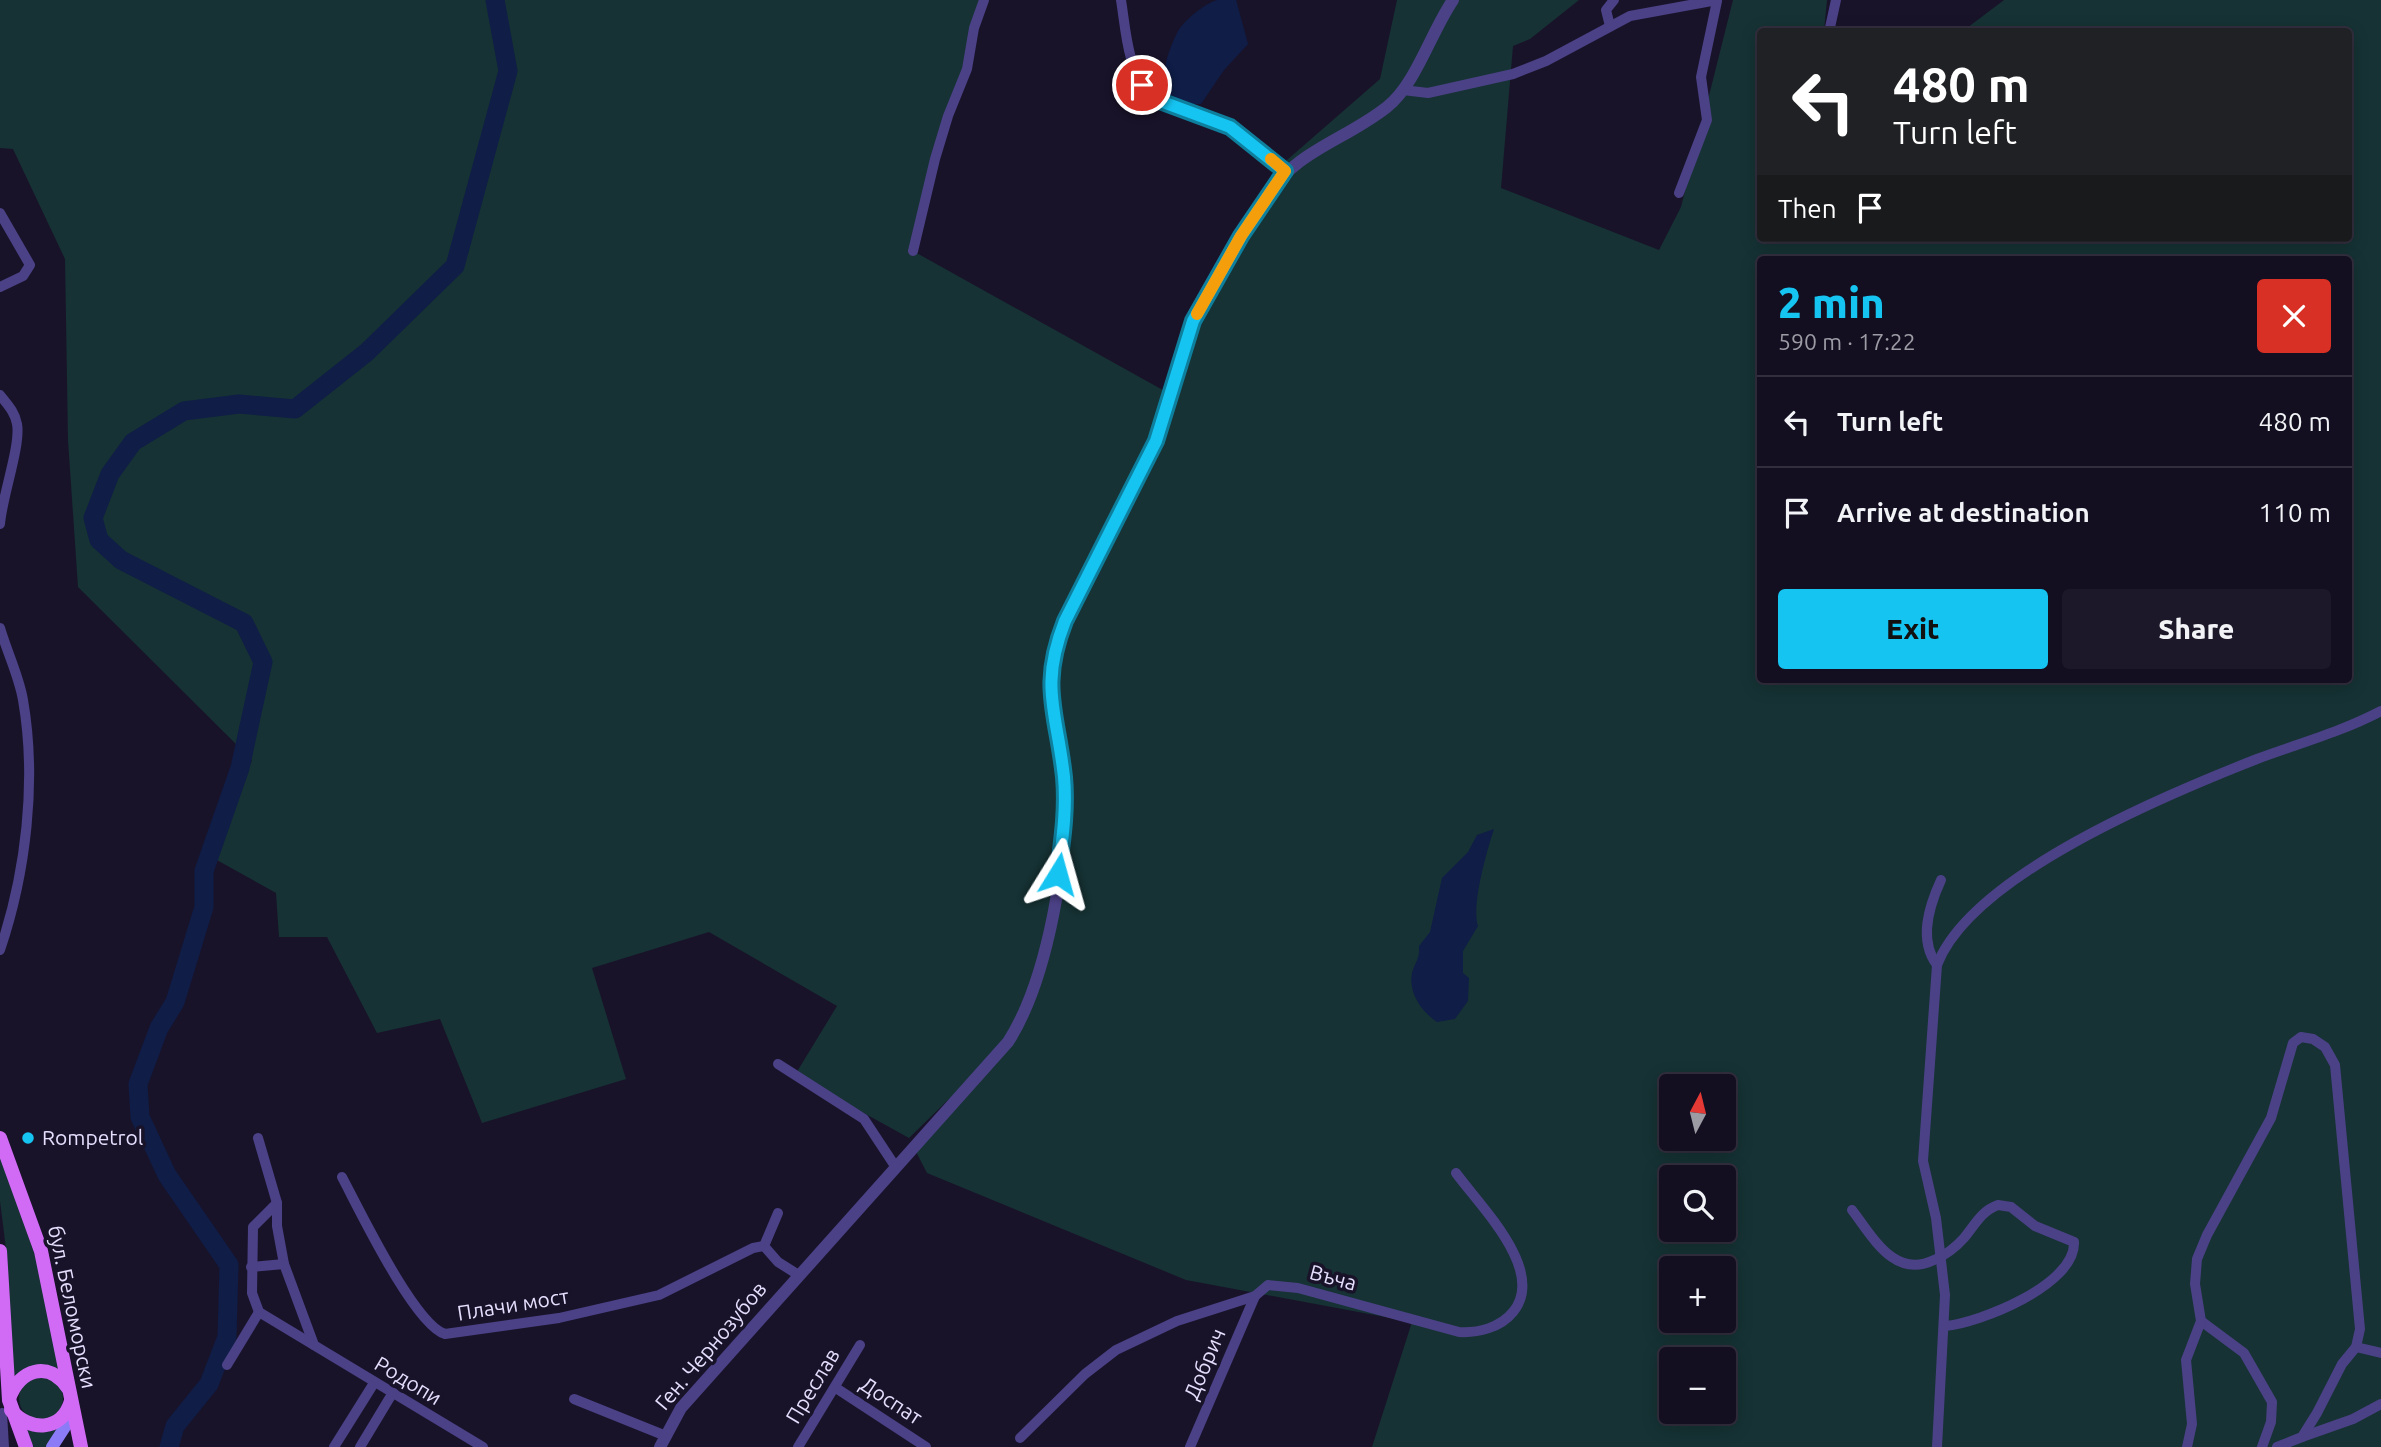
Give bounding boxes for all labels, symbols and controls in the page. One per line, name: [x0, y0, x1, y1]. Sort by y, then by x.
pin: [1112, 55, 1172, 115]
icon: left: [1778, 56, 1869, 147]
text: 480 m: [1893, 56, 2030, 111]
icon: arrive: [1123, 66, 1161, 104]
text: Turn left: [1893, 114, 2017, 150]
icon: arrive: [1851, 189, 1889, 227]
text: Then: [1778, 194, 1837, 223]
text: 2 min: [1778, 279, 1885, 326]
button: close: [2257, 279, 2331, 353]
text: 590 m · 17:22: [1778, 329, 1916, 354]
icon: left: [1778, 403, 1816, 441]
text: Turn left: [1837, 407, 1943, 436]
text: 480 m: [2259, 407, 2331, 436]
icon: arrive: [1778, 494, 1816, 532]
text: Arrive at destination: [1837, 498, 2090, 527]
text: 110 m: [2259, 498, 2331, 527]
button: Exit: [1778, 589, 2048, 669]
button: Share: [2062, 589, 2331, 669]
position arrow: [1021, 837, 1095, 911]
north arrow: [1659, 1074, 1736, 1152]
map controls: [1659, 1074, 1736, 1424]
place label: Rompetrol: [42, 1125, 143, 1149]
marker: Rompetrol: [20, 1130, 36, 1146]
button: search: [1659, 1165, 1736, 1242]
street label: бул. Беломорски: [44, 1223, 102, 1391]
button: +: [1659, 1256, 1736, 1333]
street label: Въча: [1307, 1259, 1359, 1295]
street label: Ген. Чернозубов: [650, 1276, 771, 1414]
street label: Плачи мост: [455, 1283, 571, 1325]
street label: Добрич: [1178, 1324, 1230, 1403]
street label: Преслав: [780, 1344, 844, 1427]
button: −: [1659, 1347, 1736, 1424]
street label: Родопи: [371, 1351, 446, 1409]
street label: Доспат: [856, 1371, 928, 1429]

